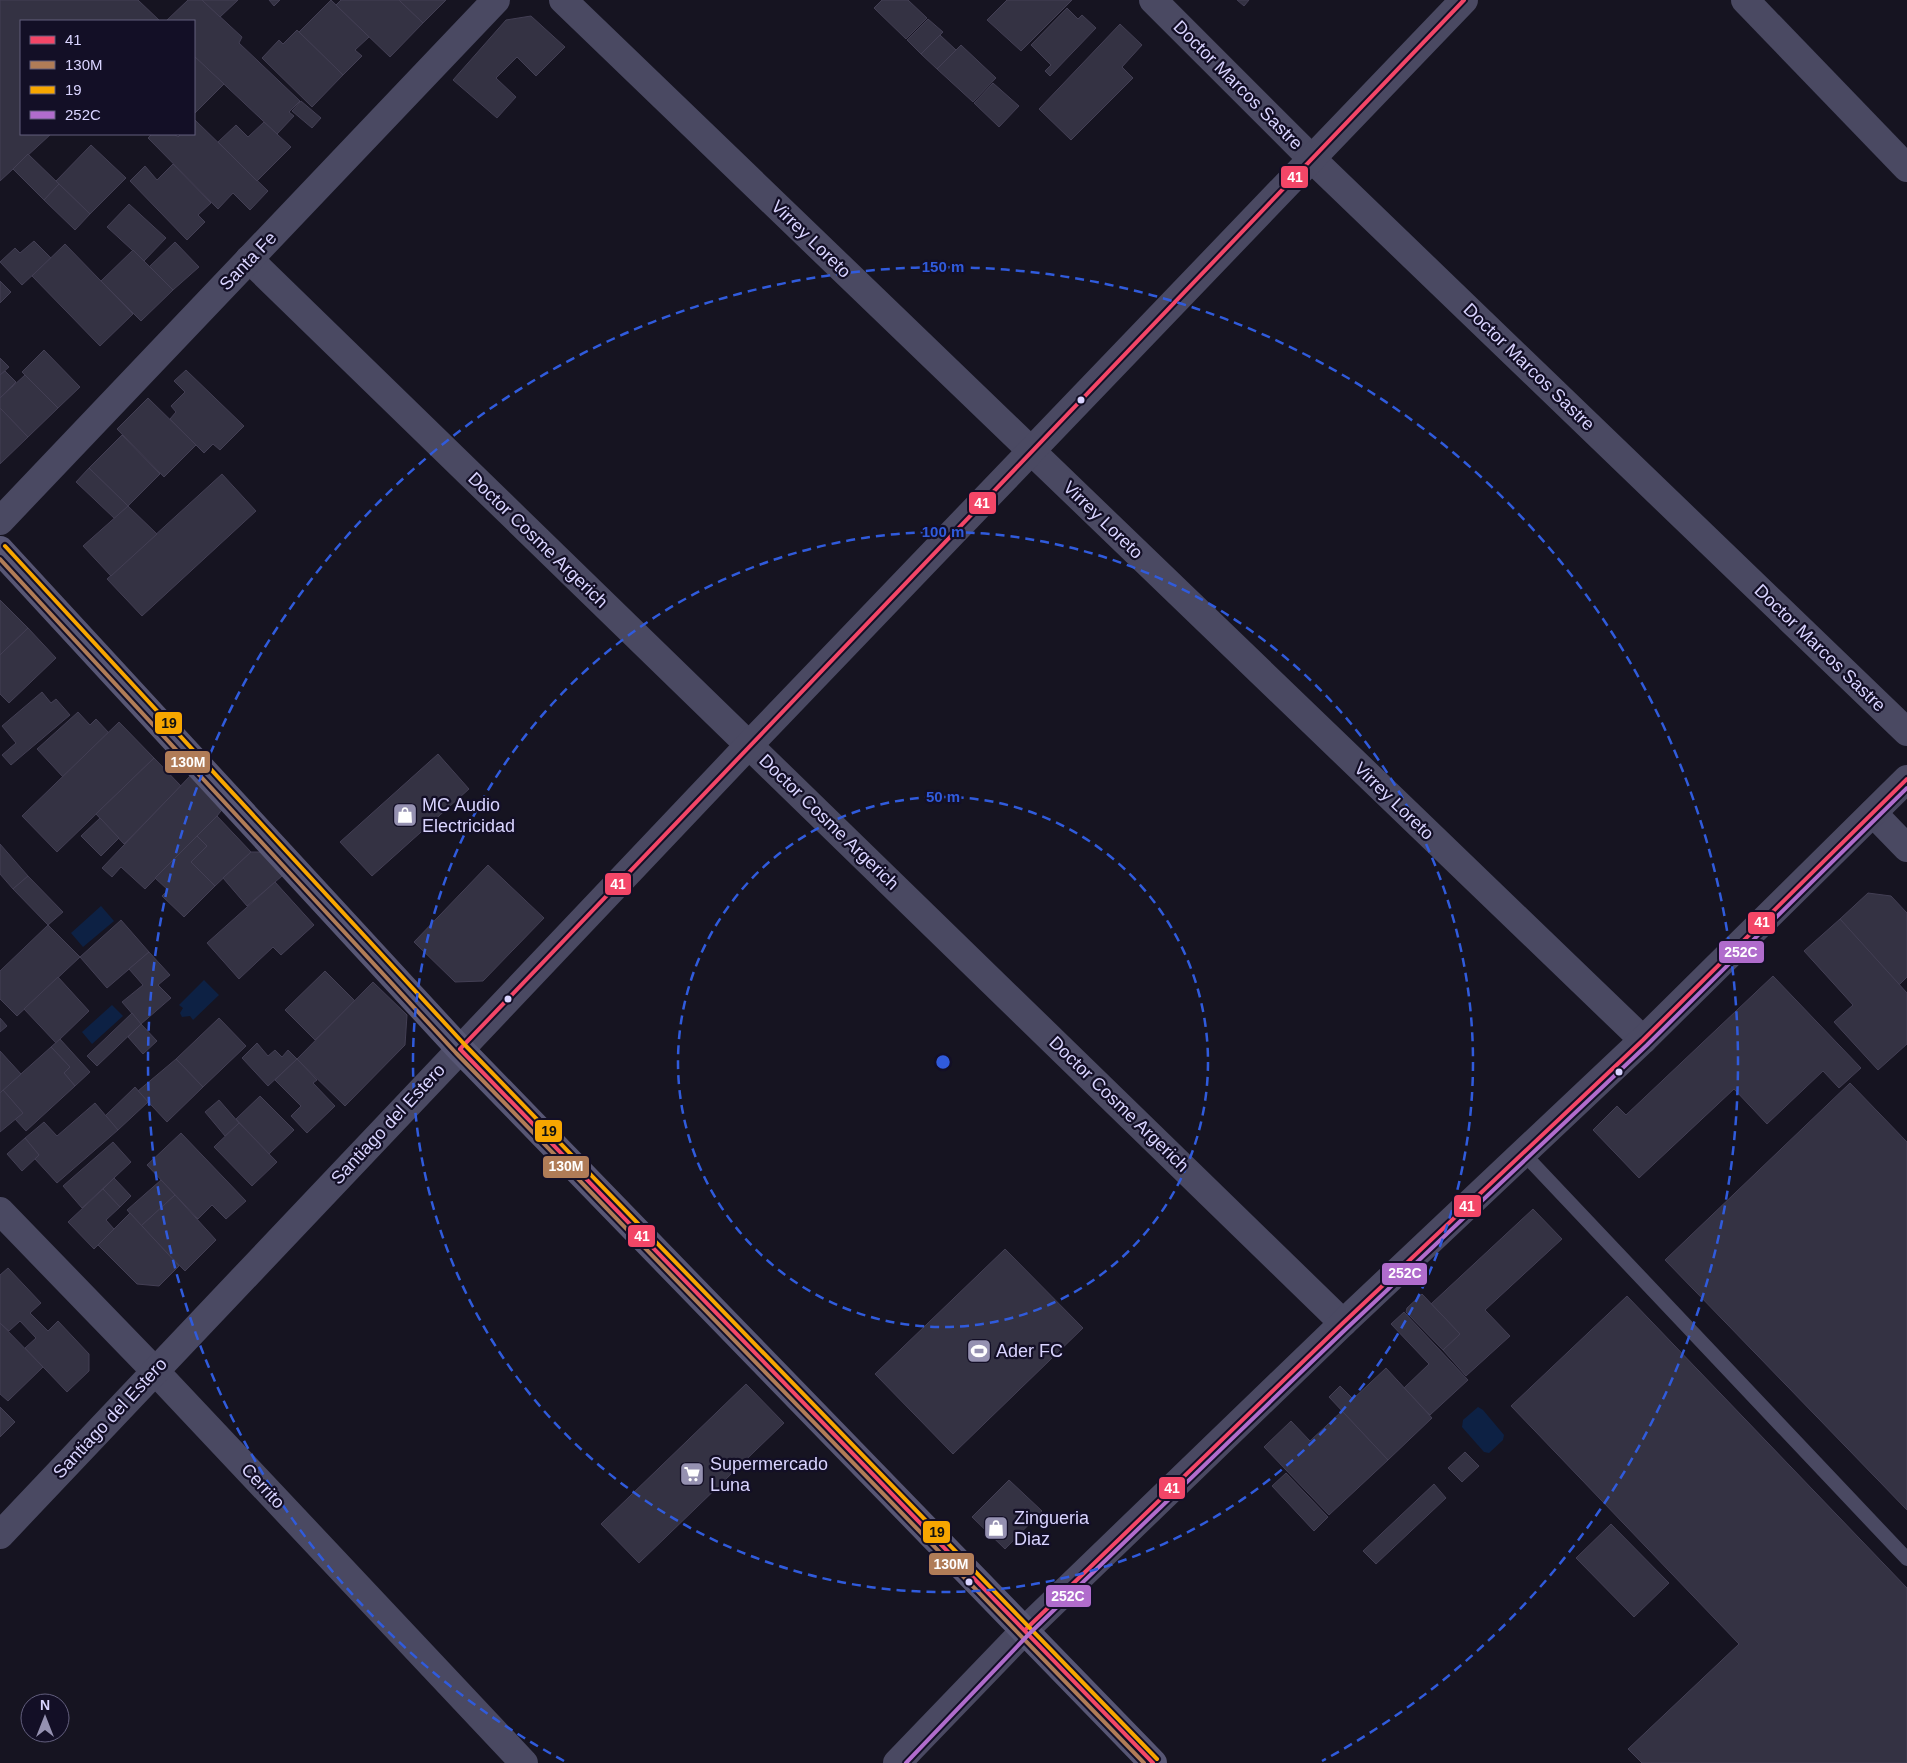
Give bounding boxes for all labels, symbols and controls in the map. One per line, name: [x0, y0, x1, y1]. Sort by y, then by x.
street label: Doctor Marcos Sastre: [1169, 16, 1307, 154]
legend: [20, 20, 195, 135]
text: 41: [65, 31, 82, 48]
text: 130M: [65, 56, 103, 73]
text: 19: [65, 81, 82, 98]
text: 252C: [65, 106, 101, 123]
line badge: 41: [1280, 165, 1309, 189]
text: 41: [1287, 169, 1303, 185]
street label: Virrey Loreto: [767, 196, 855, 282]
street label: Santa Fe: [215, 228, 281, 294]
text: 150 m: [922, 258, 964, 275]
street label: Doctor Marcos Sastre: [1459, 299, 1599, 435]
unlabelled marker: [1076, 395, 1086, 405]
street label: Doctor Cosme Argerich: [464, 468, 612, 612]
street label: Virrey Loreto: [1059, 477, 1147, 563]
line badge: 41: [968, 491, 997, 515]
text: 41: [974, 495, 990, 511]
text: 100 m: [922, 523, 964, 540]
street label: Doctor Marcos Sastre: [1750, 580, 1890, 716]
line badge: 19: [154, 711, 183, 735]
text: 19: [161, 715, 177, 731]
line badge: 130M: [164, 750, 211, 774]
street label: Doctor Cosme Argerich: [755, 750, 903, 894]
text: 130M: [170, 754, 206, 770]
street label: Virrey Loreto: [1350, 758, 1438, 844]
text: 50 m: [926, 788, 960, 805]
place label: MC Audio Electricidad: [422, 795, 515, 836]
shop icon: MC Audio Electricidad: [392, 802, 418, 828]
line badge: 41: [604, 872, 632, 896]
text: 41: [610, 876, 626, 892]
line badge: 41: [1747, 911, 1776, 935]
text: 41: [1754, 914, 1770, 930]
line badge: 252C: [1718, 940, 1765, 964]
text: 252C: [1724, 944, 1758, 960]
unlabelled marker: [503, 994, 513, 1004]
street label: Doctor Cosme Argerich: [1045, 1032, 1193, 1176]
centre of rings: [934, 1053, 952, 1071]
street label: Santiago del Estero: [327, 1060, 449, 1188]
unlabelled marker: [1614, 1067, 1624, 1077]
line badge: 19: [534, 1119, 563, 1143]
text: 19: [541, 1123, 557, 1139]
line badge: 130M: [542, 1155, 590, 1179]
text: 130M: [548, 1158, 584, 1174]
line badge: 41: [1453, 1194, 1482, 1218]
text: 41: [1459, 1198, 1475, 1214]
line badge: 41: [627, 1224, 656, 1248]
text: 41: [634, 1228, 650, 1244]
line badge: 252C: [1381, 1262, 1428, 1286]
text: 252C: [1388, 1265, 1422, 1281]
sports icon: Ader FC: [966, 1338, 992, 1364]
place label: Ader FC: [996, 1341, 1063, 1361]
street label: Santiago del Estero: [49, 1354, 171, 1482]
place label: Supermercado Luna: [710, 1454, 828, 1495]
street label: Cerrito: [237, 1459, 289, 1513]
supermarket icon: Supermercado Luna: [679, 1461, 705, 1487]
line badge: 41: [1158, 1476, 1186, 1500]
text: 41: [1164, 1480, 1180, 1496]
place label: Zingueria Diaz: [1014, 1508, 1090, 1549]
shop icon: Zingueria Diaz: [983, 1515, 1009, 1541]
line badge: 19: [922, 1520, 951, 1544]
text: 19: [929, 1524, 945, 1540]
line badge: 130M: [928, 1552, 975, 1576]
text: 130M: [933, 1556, 969, 1572]
unlabelled marker: [964, 1577, 974, 1587]
line badge: 252C: [1045, 1584, 1092, 1608]
text: 252C: [1051, 1588, 1085, 1604]
north arrow: [20, 1693, 70, 1743]
text: N: [40, 1697, 50, 1713]

